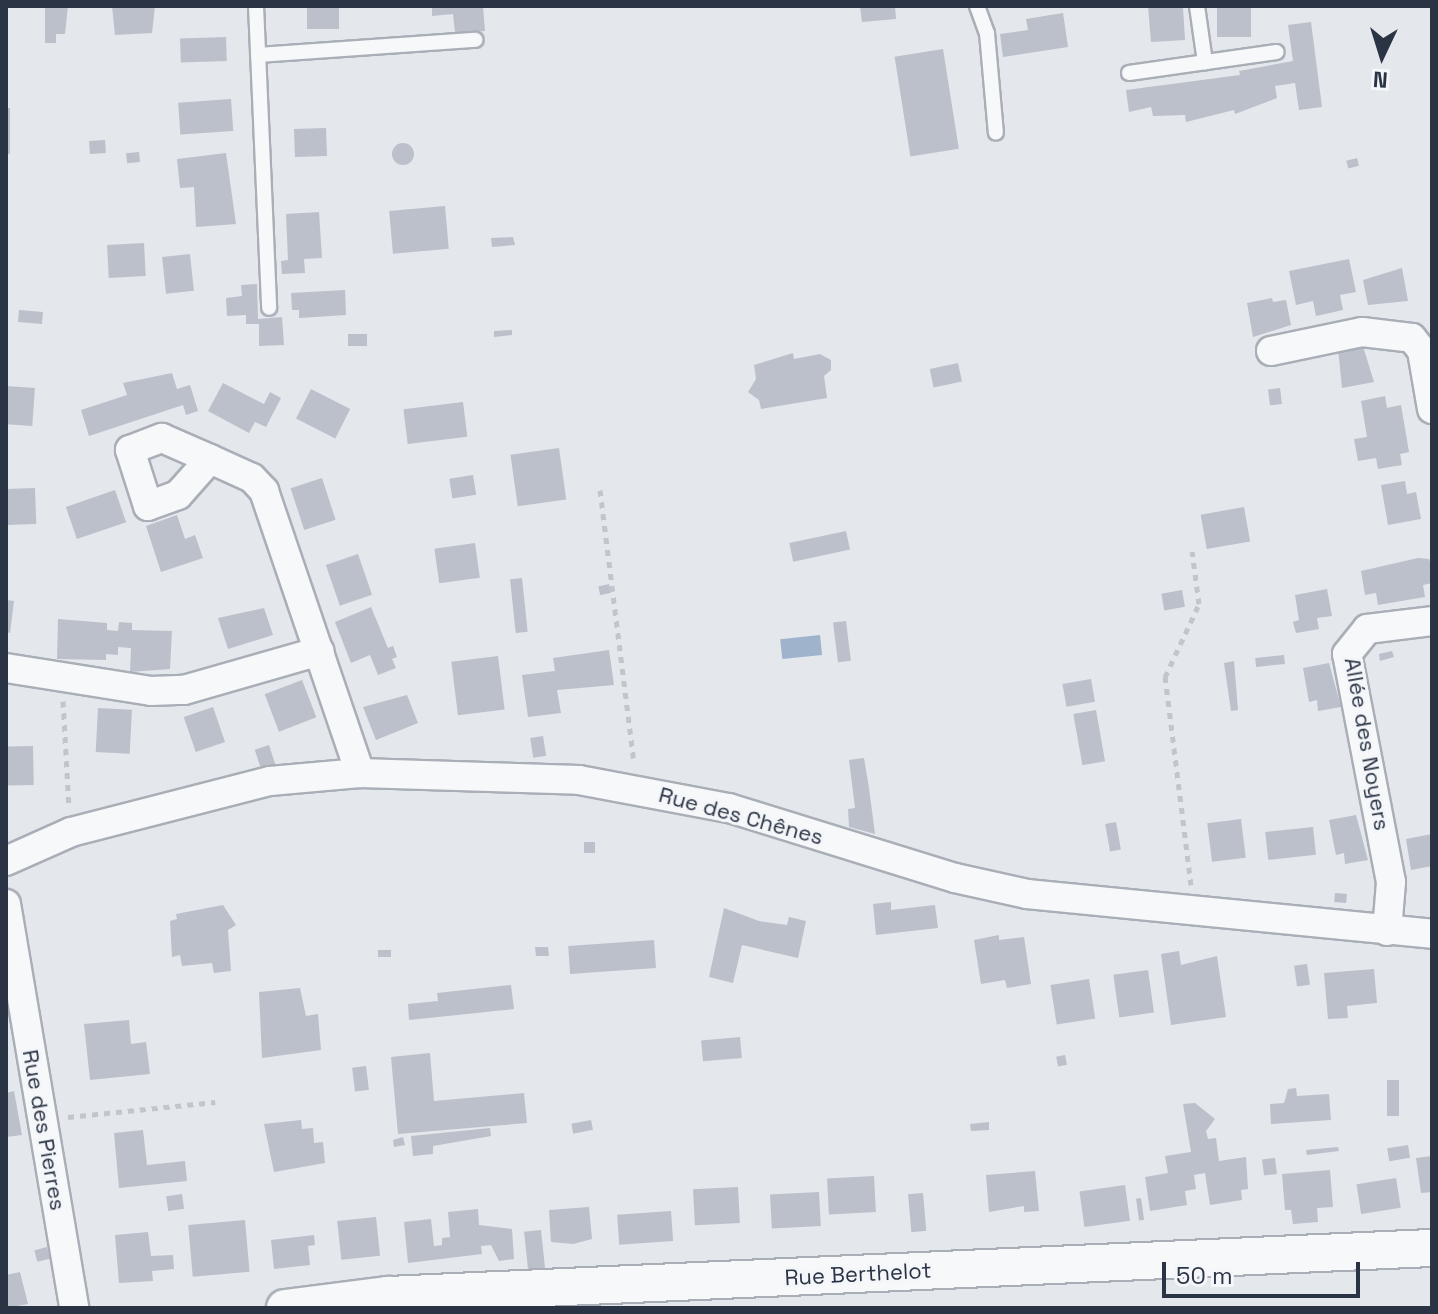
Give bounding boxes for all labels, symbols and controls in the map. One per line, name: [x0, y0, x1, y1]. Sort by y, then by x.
north arrow: [1342, 16, 1422, 96]
text: N: [1372, 65, 1389, 94]
street label: Allée des Noyers: [1339, 655, 1395, 833]
street label: Rue des Chênes: [656, 781, 826, 851]
street label: Rue des Pierres: [17, 1047, 71, 1213]
scale bar: [1166, 1246, 1364, 1296]
street label: Rue Berthelot: [784, 1257, 932, 1291]
text: 50 m: [1176, 1260, 1233, 1291]

